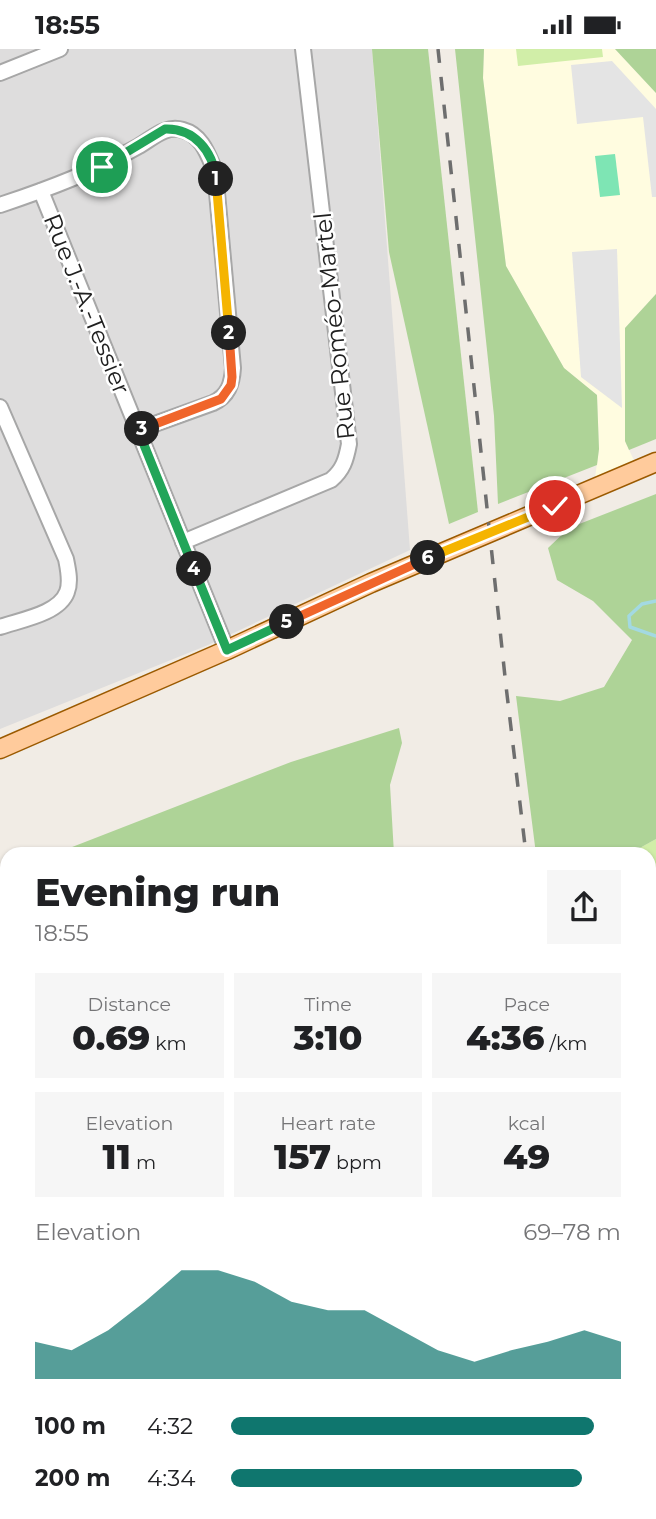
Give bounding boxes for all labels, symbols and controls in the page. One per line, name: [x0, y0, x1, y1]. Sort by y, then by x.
text: 18:55: [35, 9, 100, 41]
pin: [72, 137, 132, 197]
icon: arrive: [83, 148, 121, 186]
pin: 1: [198, 162, 234, 197]
text: 1: [212, 167, 219, 190]
street label: Rue J.-A.-Tessier: [38, 209, 136, 399]
street label: Rue Roméo-Martel: [308, 211, 360, 441]
pin: 2: [212, 315, 246, 351]
text: 2: [223, 321, 234, 344]
pin: 3: [124, 411, 160, 447]
text: 3: [136, 417, 147, 440]
pin: [525, 476, 585, 536]
icon: check: [536, 487, 574, 525]
pin: 6: [410, 540, 446, 575]
text: 6: [421, 546, 434, 569]
pin: 4: [176, 552, 212, 587]
text: 4: [187, 557, 200, 580]
pin: 5: [270, 605, 304, 639]
text: 5: [281, 610, 292, 633]
text: Evening run: [35, 869, 280, 916]
button: share: [547, 870, 621, 944]
text: 18:55: [35, 919, 89, 947]
text: Distance: [88, 993, 171, 1016]
text: Time: [304, 993, 352, 1016]
text: Pace: [503, 993, 550, 1016]
text: 0.69: [72, 1016, 150, 1059]
text: 3:10: [293, 1016, 363, 1059]
text: 4:36: [466, 1016, 545, 1059]
text: km: [150, 1032, 187, 1055]
text: /km: [545, 1032, 587, 1055]
text: Elevation: [85, 1112, 173, 1135]
text: Heart rate: [280, 1112, 376, 1135]
text: kcal: [508, 1112, 546, 1135]
text: 11: [103, 1135, 131, 1178]
text: 157: [274, 1135, 331, 1178]
text: 49: [503, 1135, 550, 1178]
text: m: [131, 1151, 156, 1174]
text: bpm: [331, 1151, 382, 1174]
text: Elevation: [35, 1218, 141, 1246]
text: 69–78 m: [523, 1218, 621, 1246]
text: 100 m: [35, 1412, 106, 1440]
text: 4:32: [147, 1412, 193, 1440]
text: 200 m: [35, 1464, 110, 1492]
text: 4:34: [147, 1464, 195, 1492]

